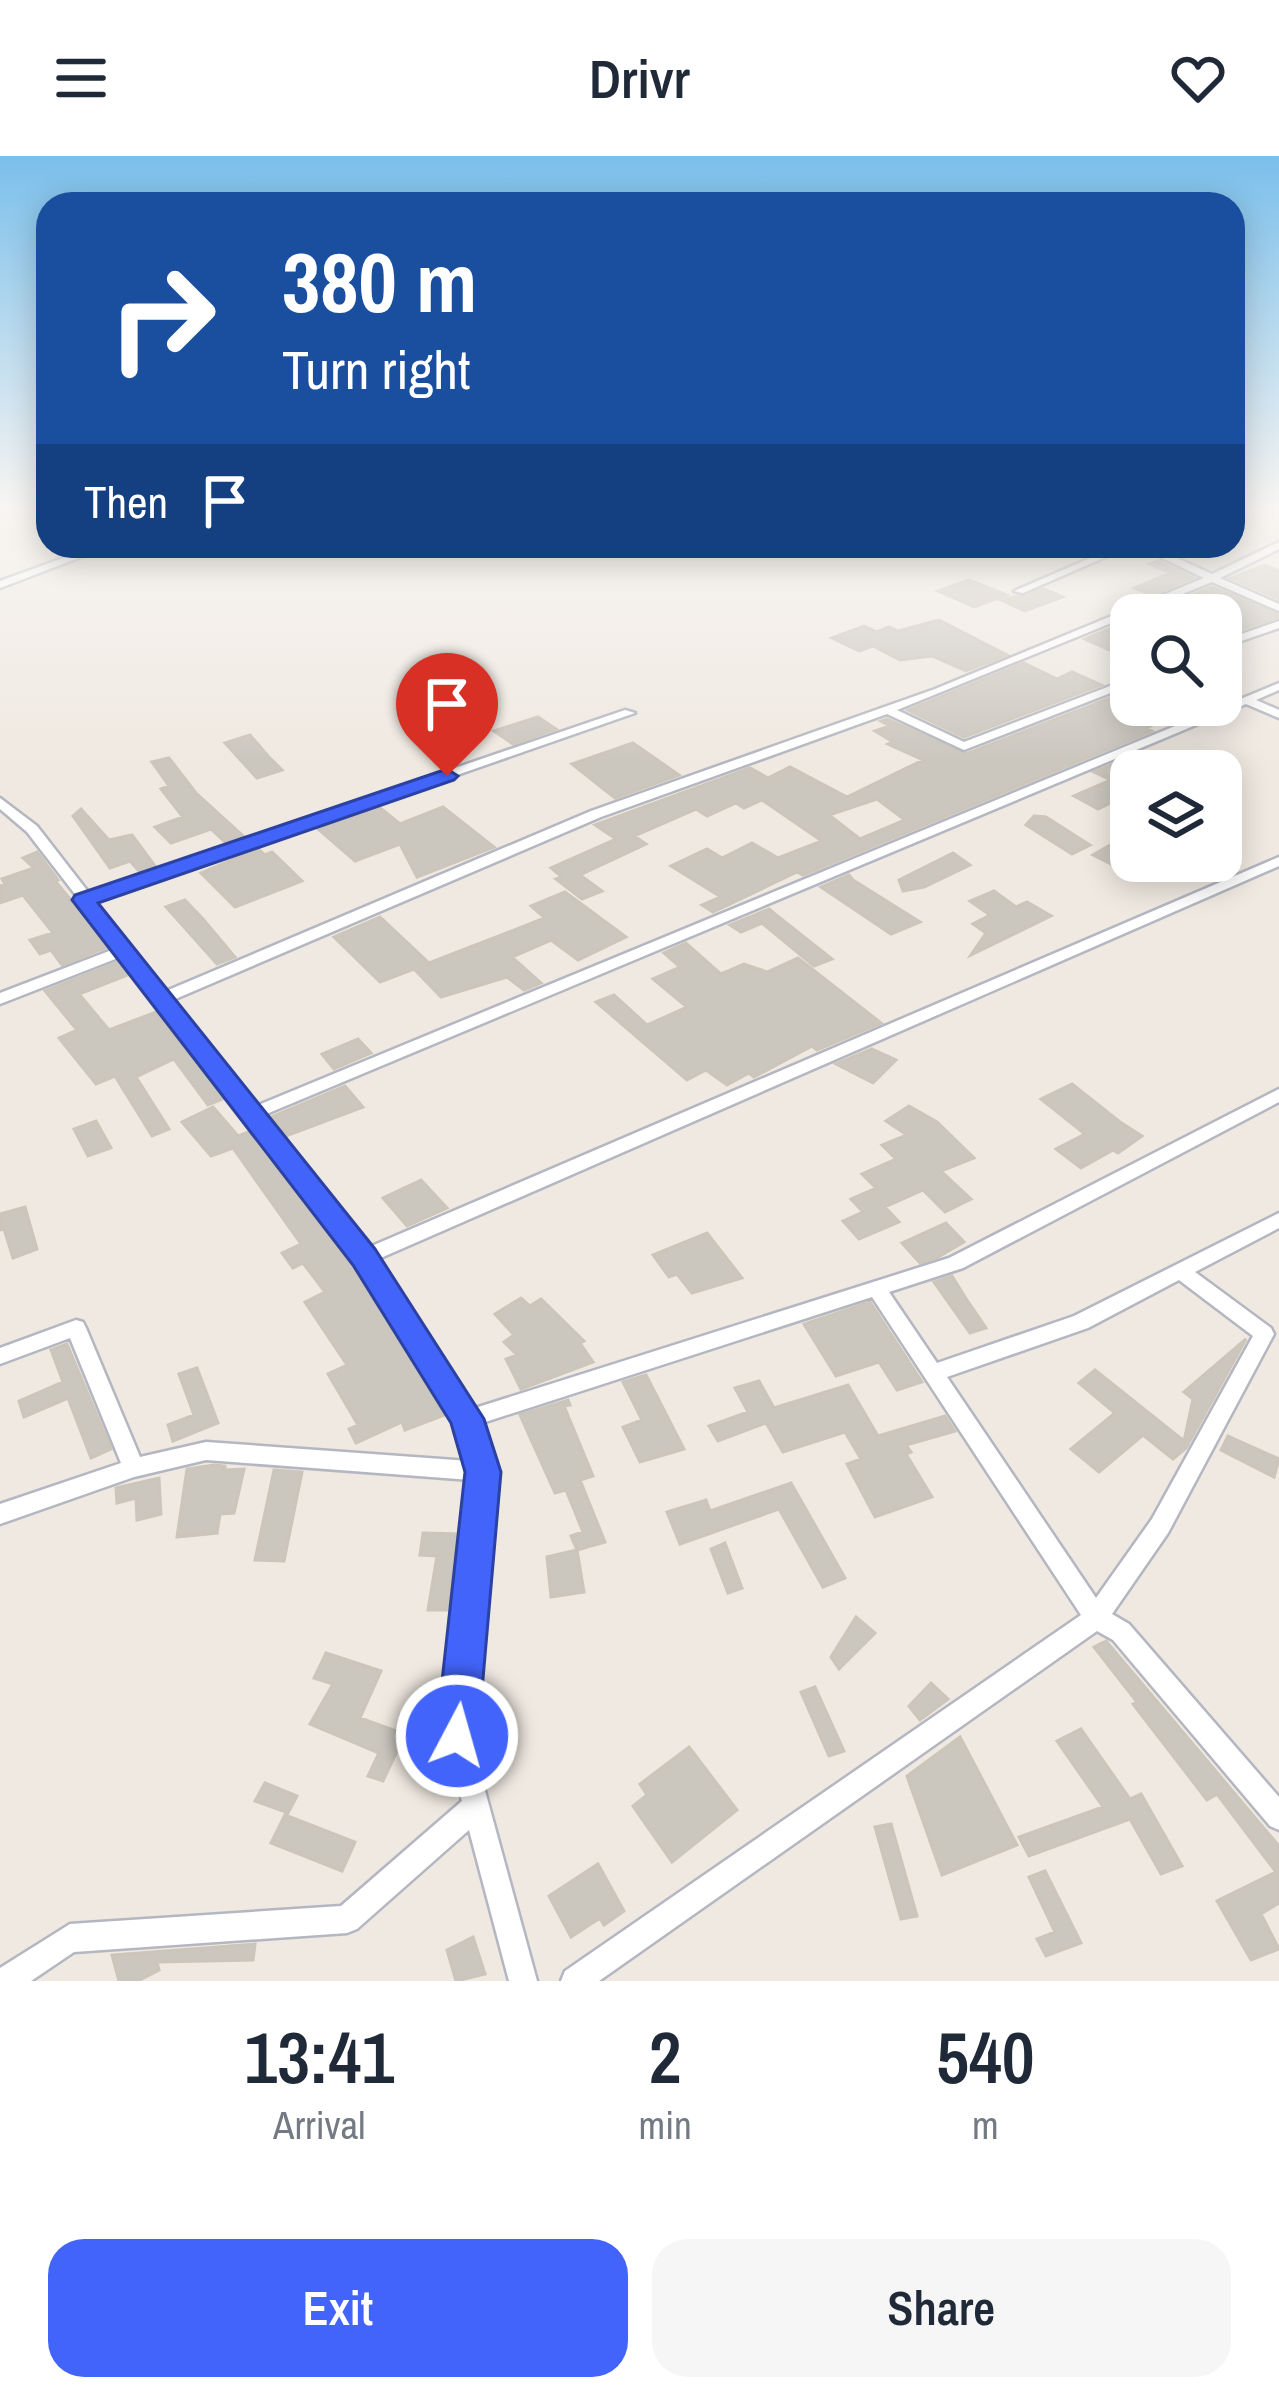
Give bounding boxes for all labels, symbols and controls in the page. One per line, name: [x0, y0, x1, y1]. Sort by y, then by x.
text: Drivr: [589, 42, 690, 115]
icon: menu: [48, 45, 114, 111]
icon: heart: [1165, 45, 1231, 111]
text: 380 m: [282, 225, 477, 338]
icon: right: [84, 240, 240, 396]
text: Turn right: [282, 333, 470, 406]
icon: arrive: [192, 468, 258, 534]
text: Then: [84, 471, 168, 532]
map controls: [1110, 594, 1242, 882]
button: search: [1110, 594, 1242, 726]
pin: [396, 653, 498, 776]
icon: arrive: [414, 671, 480, 737]
button: layers: [1110, 750, 1242, 882]
position arrow: [394, 1673, 520, 1799]
text: 13:41: [244, 2008, 394, 2105]
text: 2: [649, 2008, 682, 2105]
text: 540: [936, 2008, 1035, 2105]
text: Arrival: [273, 2099, 365, 2151]
text: min: [639, 2099, 692, 2151]
text: m: [972, 2099, 999, 2151]
button: Exit: [48, 2239, 628, 2377]
button: Share: [652, 2239, 1231, 2377]

